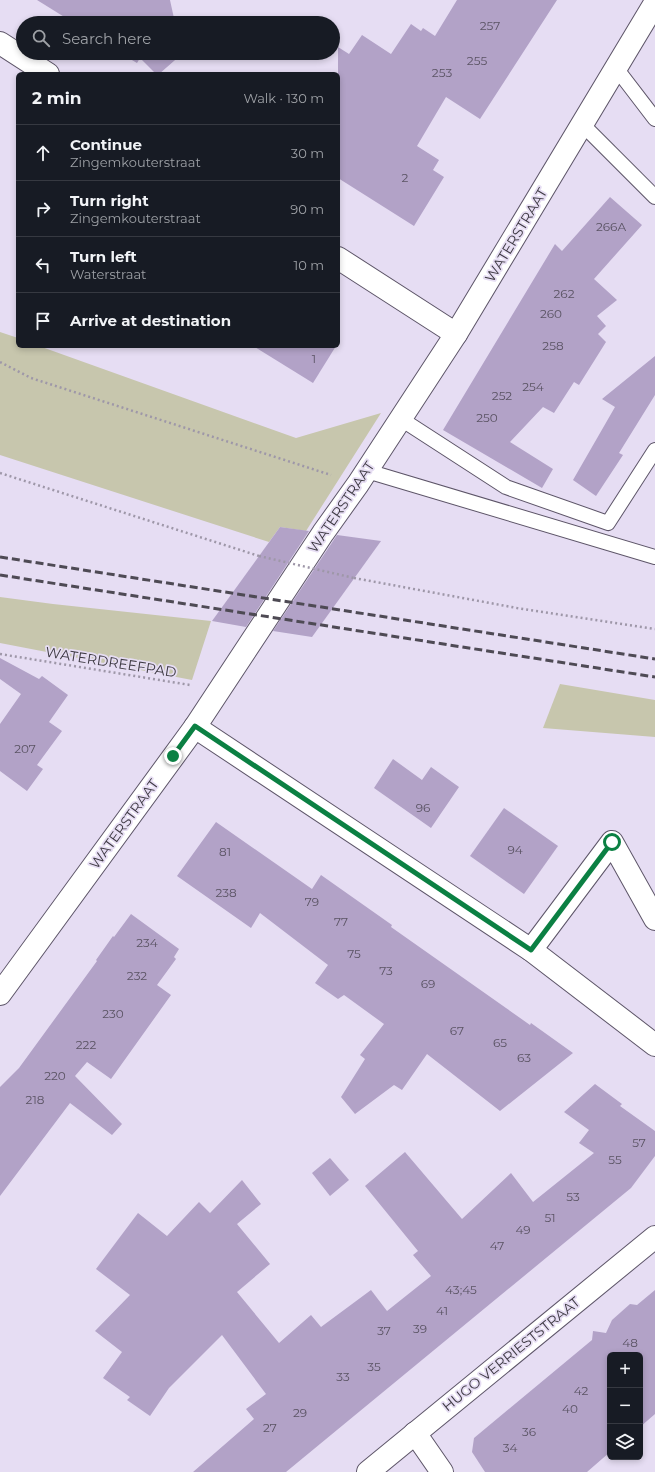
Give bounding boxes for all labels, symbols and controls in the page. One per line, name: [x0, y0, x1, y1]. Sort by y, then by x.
search box: [16, 16, 340, 60]
house number: 257: [480, 18, 500, 33]
icon: search: [30, 27, 52, 49]
text: Search here: [62, 29, 151, 48]
house number: 255: [467, 53, 487, 68]
house number: 253: [432, 65, 452, 80]
text: 2 min: [32, 88, 82, 108]
text: Walk · 130 m: [243, 90, 324, 106]
text: Continue: [70, 135, 142, 154]
icon: ahead: [32, 142, 54, 164]
text: 30 m: [291, 145, 324, 161]
text: Zingemkouterstraat: [70, 154, 201, 170]
house number: 2: [402, 170, 409, 185]
street label: WATERSTRAAT: [481, 185, 551, 285]
text: Turn right: [70, 191, 149, 210]
icon: right: [32, 198, 54, 220]
text: 90 m: [290, 201, 324, 217]
text: Zingemkouterstraat: [70, 210, 201, 226]
house number: 266A: [596, 219, 626, 234]
text: Turn left: [70, 247, 137, 266]
icon: left: [32, 254, 54, 276]
text: 10 m: [294, 257, 324, 273]
text: Waterstraat: [70, 266, 146, 282]
house number: 262: [554, 286, 575, 301]
house number: 260: [540, 306, 562, 321]
icon: arrive: [32, 310, 54, 332]
text: Arrive at destination: [70, 311, 231, 330]
house number: 258: [542, 338, 564, 353]
house number: 1: [312, 351, 316, 366]
house number: 254: [522, 379, 544, 394]
house number: 252: [492, 388, 512, 403]
house number: 250: [476, 410, 498, 425]
street label: WATERSTRAAT: [304, 458, 378, 556]
street label: WATERDREEFPAD: [44, 643, 178, 681]
house number: 207: [14, 741, 36, 756]
route end: [164, 747, 182, 765]
street label: WATERSTRAAT: [85, 776, 163, 872]
house number: 96: [416, 800, 430, 815]
route start: [603, 833, 621, 851]
house number: 94: [507, 842, 523, 857]
house number: 81: [219, 844, 231, 859]
house number: 238: [215, 885, 237, 900]
house number: 79: [305, 894, 319, 909]
house number: 77: [334, 914, 348, 929]
house number: 234: [136, 935, 158, 950]
house number: 75: [347, 946, 361, 961]
house number: 73: [379, 963, 393, 978]
house number: 232: [127, 968, 147, 983]
house number: 69: [421, 976, 435, 991]
house number: 230: [102, 1006, 124, 1021]
house number: 67: [450, 1023, 464, 1038]
house number: 65: [493, 1035, 507, 1050]
house number: 222: [76, 1037, 96, 1052]
house number: 63: [517, 1050, 531, 1065]
house number: 220: [44, 1068, 66, 1083]
house number: 218: [26, 1092, 45, 1107]
house number: 57: [632, 1135, 646, 1150]
house number: 55: [608, 1152, 622, 1167]
house number: 53: [566, 1189, 580, 1204]
house number: 51: [544, 1210, 556, 1225]
house number: 49: [515, 1222, 531, 1237]
house number: 47: [490, 1238, 504, 1253]
house number: 43;45: [445, 1282, 477, 1297]
street label: HUGO VERRIESTSTRAAT: [438, 1293, 584, 1415]
house number: 41: [436, 1303, 448, 1318]
house number: 39: [413, 1321, 427, 1336]
house number: 37: [377, 1323, 391, 1338]
house number: 48: [622, 1335, 638, 1350]
map controls: [607, 1352, 643, 1460]
button: +: [607, 1352, 643, 1388]
house number: 35: [367, 1359, 381, 1374]
house number: 33: [336, 1369, 350, 1384]
house number: 42: [574, 1383, 589, 1398]
button: −: [607, 1388, 643, 1424]
house number: 40: [562, 1401, 578, 1416]
house number: 29: [293, 1405, 307, 1420]
house number: 27: [263, 1420, 277, 1435]
house number: 36: [522, 1424, 536, 1439]
button: layers: [607, 1424, 643, 1460]
house number: 34: [503, 1440, 517, 1455]

